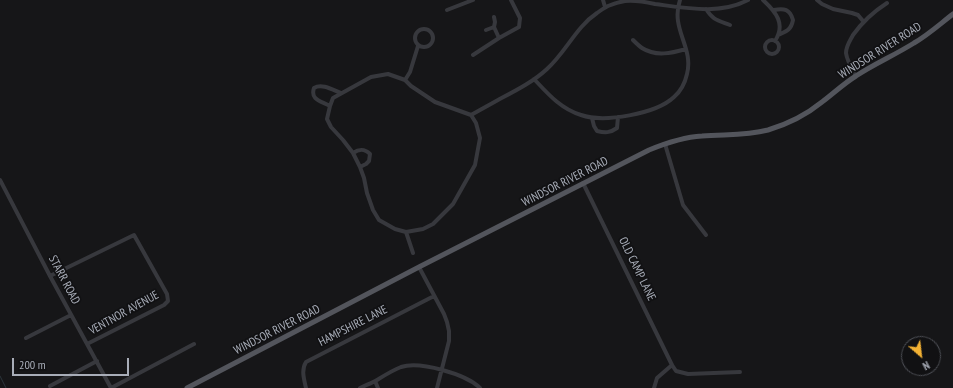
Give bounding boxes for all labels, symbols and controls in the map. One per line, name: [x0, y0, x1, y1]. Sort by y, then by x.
street label: WINDSOR RIVER ROAD: [836, 20, 924, 82]
street label: WINDSOR RIVER ROAD: [519, 154, 611, 210]
street label: OLD CAMP LANE: [615, 235, 659, 303]
street label: STARR ROAD: [45, 253, 83, 307]
street label: VENTNOR AVENUE: [87, 288, 161, 338]
street label: WINDSOR RIVER ROAD: [231, 302, 323, 358]
street label: HAMPSHIRE LANE: [316, 302, 390, 350]
north arrow: [901, 336, 941, 376]
scale bar: [14, 350, 131, 376]
text: 200 m: [19, 357, 46, 372]
text: N: [920, 358, 932, 373]

